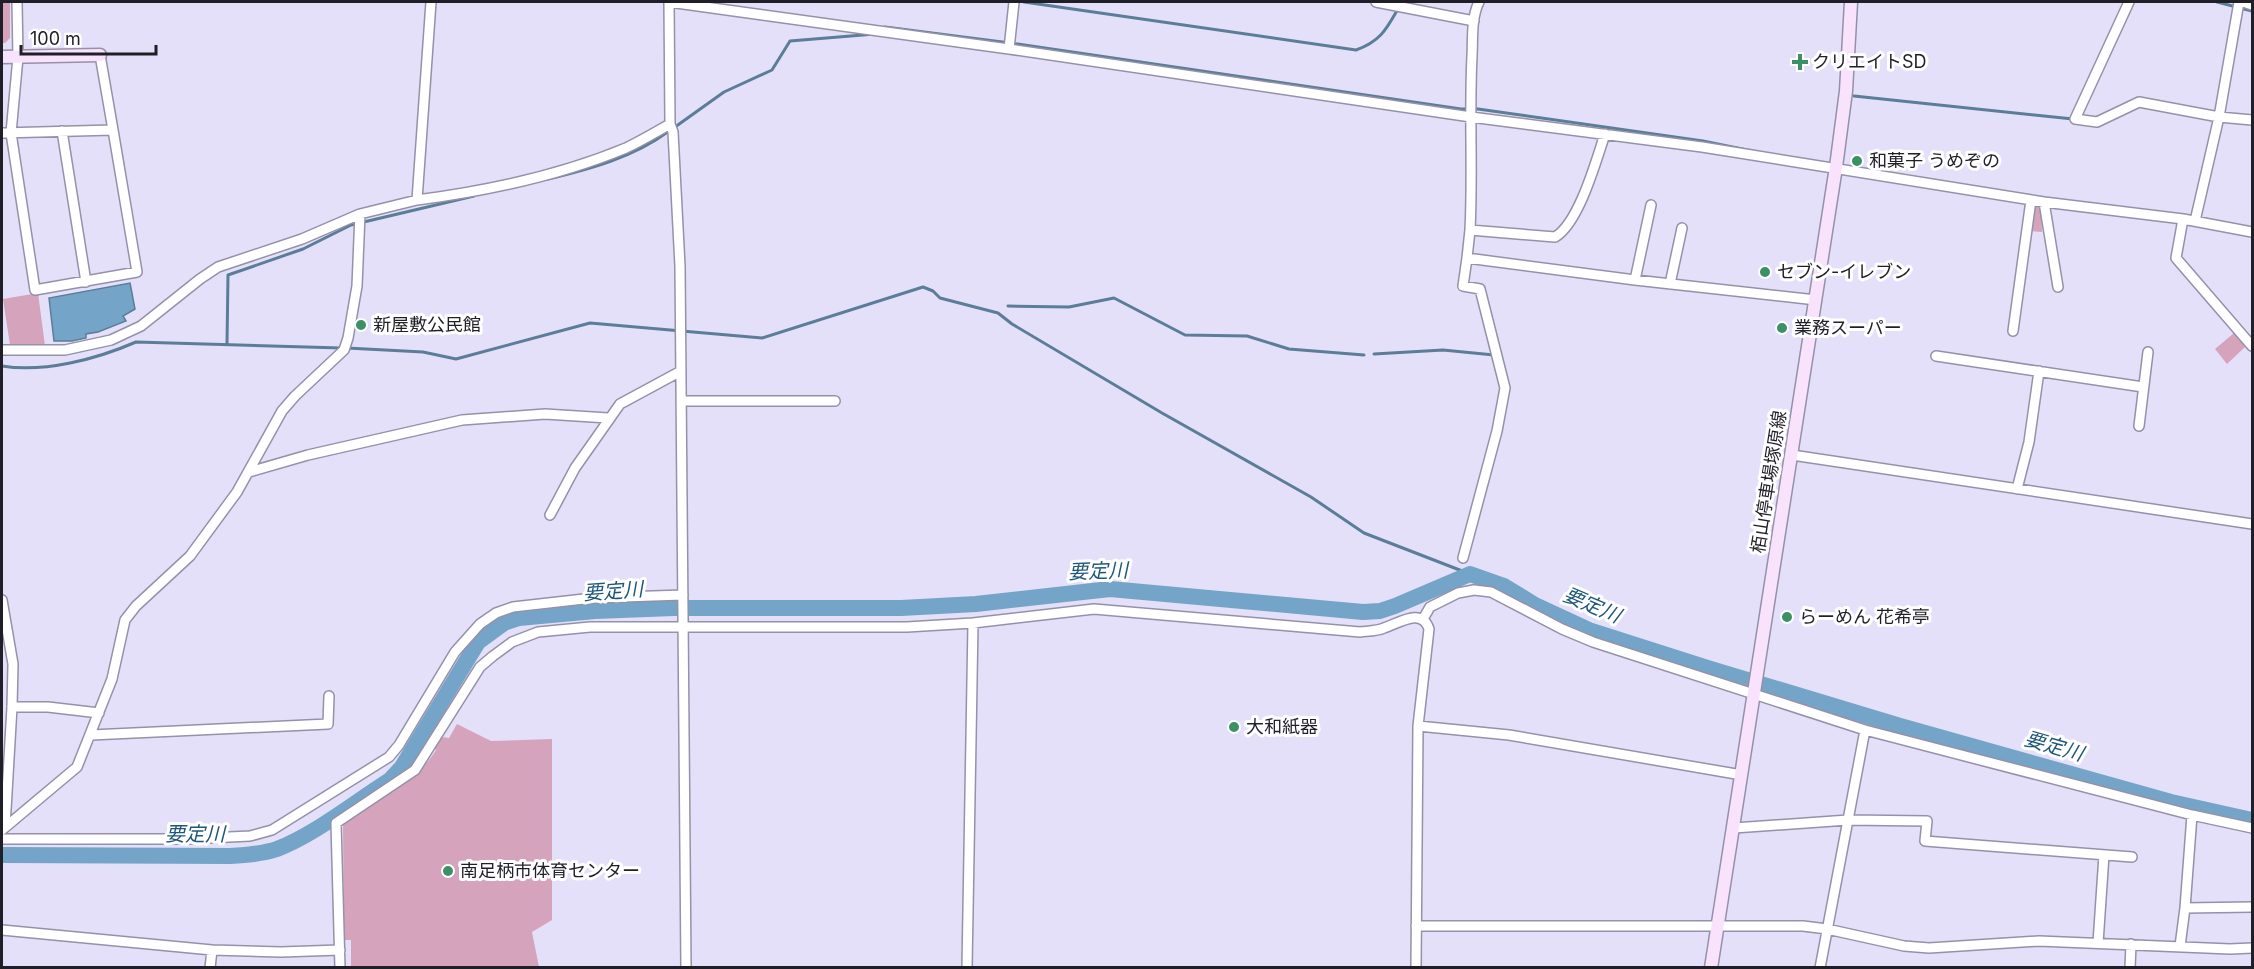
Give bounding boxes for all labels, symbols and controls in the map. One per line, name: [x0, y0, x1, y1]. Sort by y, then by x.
scale bar: [21, 18, 156, 56]
text: 100 m: [30, 28, 81, 49]
place label: クリエイトSD: [1812, 51, 1927, 72]
marker: クリエイトSD: [1793, 55, 1807, 69]
place label: 和菓子 うめぞの: [1869, 150, 2000, 171]
marker: 和菓子 うめぞの: [1850, 154, 1864, 168]
place label: セブン-イレブン: [1777, 261, 1911, 282]
marker: セブン-イレブン: [1758, 265, 1772, 279]
place label: 新屋敷公民館: [373, 314, 481, 335]
place label: 業務スーパー: [1794, 317, 1902, 338]
marker: 新屋敷公民館: [354, 318, 368, 332]
marker: 業務スーパー: [1775, 321, 1789, 335]
street label: 栢山停車場塚原線: [1747, 409, 1790, 555]
water label: 要定川: [1068, 558, 1130, 584]
water label: 要定川: [582, 577, 646, 605]
water label: 要定川: [1560, 582, 1626, 629]
place label: らーめん 花希亭: [1799, 606, 1930, 627]
marker: らーめん 花希亭: [1780, 610, 1794, 624]
place label: 大和紙器: [1246, 716, 1318, 737]
marker: 大和紙器: [1227, 720, 1241, 734]
water label: 要定川: [2022, 726, 2088, 766]
water label: 要定川: [165, 822, 227, 846]
place label: 南足柄市体育センター: [460, 860, 640, 881]
marker: 南足柄市体育センター: [441, 864, 455, 878]

